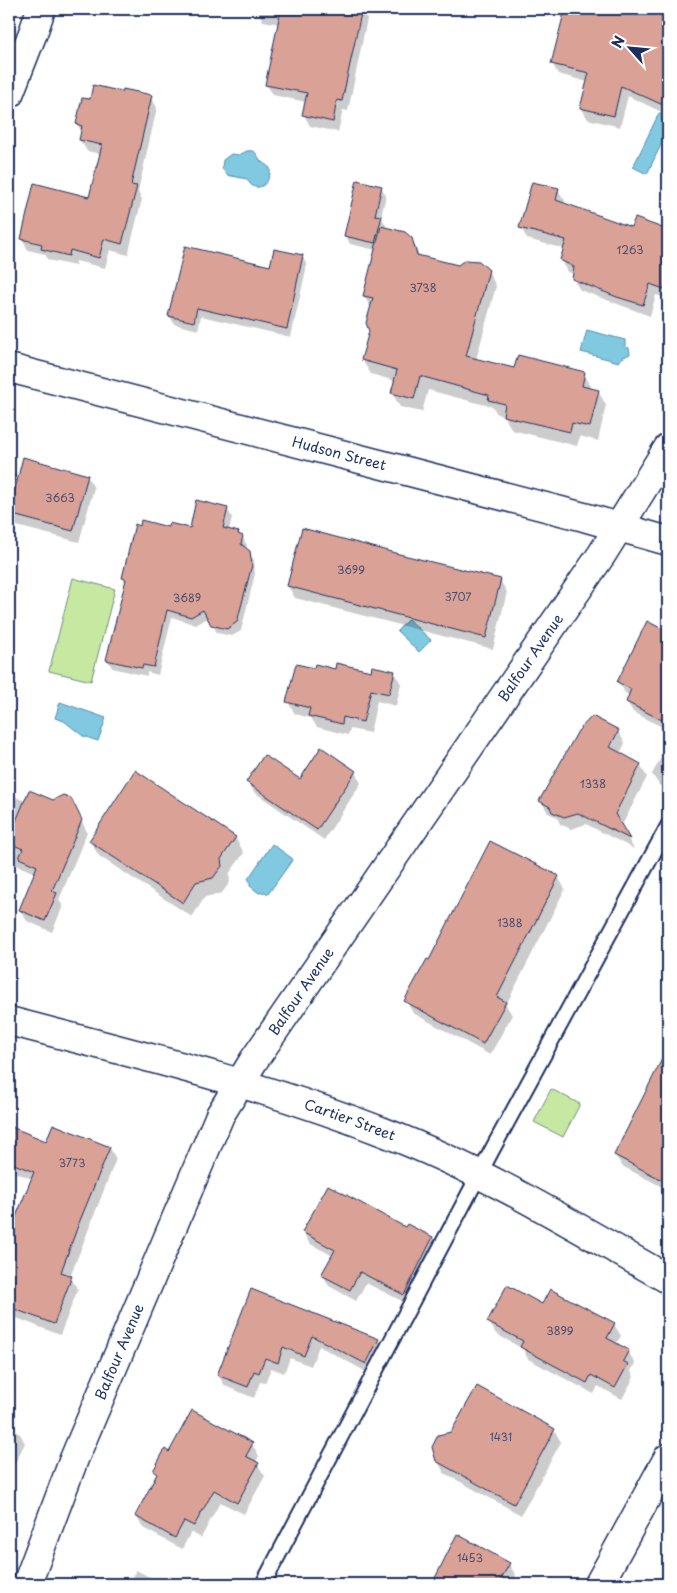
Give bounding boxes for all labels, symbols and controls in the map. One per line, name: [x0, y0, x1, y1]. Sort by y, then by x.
north arrow: [604, 22, 654, 72]
text: N: [606, 32, 630, 52]
house number: 1263: [617, 241, 643, 258]
house number: 3738: [409, 279, 437, 296]
street label: Hudson Street: [290, 431, 389, 475]
house number: 3663: [45, 489, 75, 506]
house number: 3699: [337, 561, 365, 578]
house number: 3707: [445, 588, 471, 605]
house number: 3689: [173, 589, 201, 606]
street label: Balfour Avenue: [493, 609, 568, 706]
house number: 1338: [580, 775, 606, 792]
house number: 1388: [497, 914, 523, 931]
street label: Balfour Avenue: [263, 943, 339, 1039]
street label: Cartier Street: [302, 1093, 399, 1146]
house number: 3773: [59, 1154, 85, 1171]
street label: Balfour Avenue: [89, 1300, 149, 1403]
house number: 3899: [546, 1322, 574, 1339]
house number: 1431: [490, 1428, 512, 1445]
house number: 1453: [457, 1549, 483, 1566]

